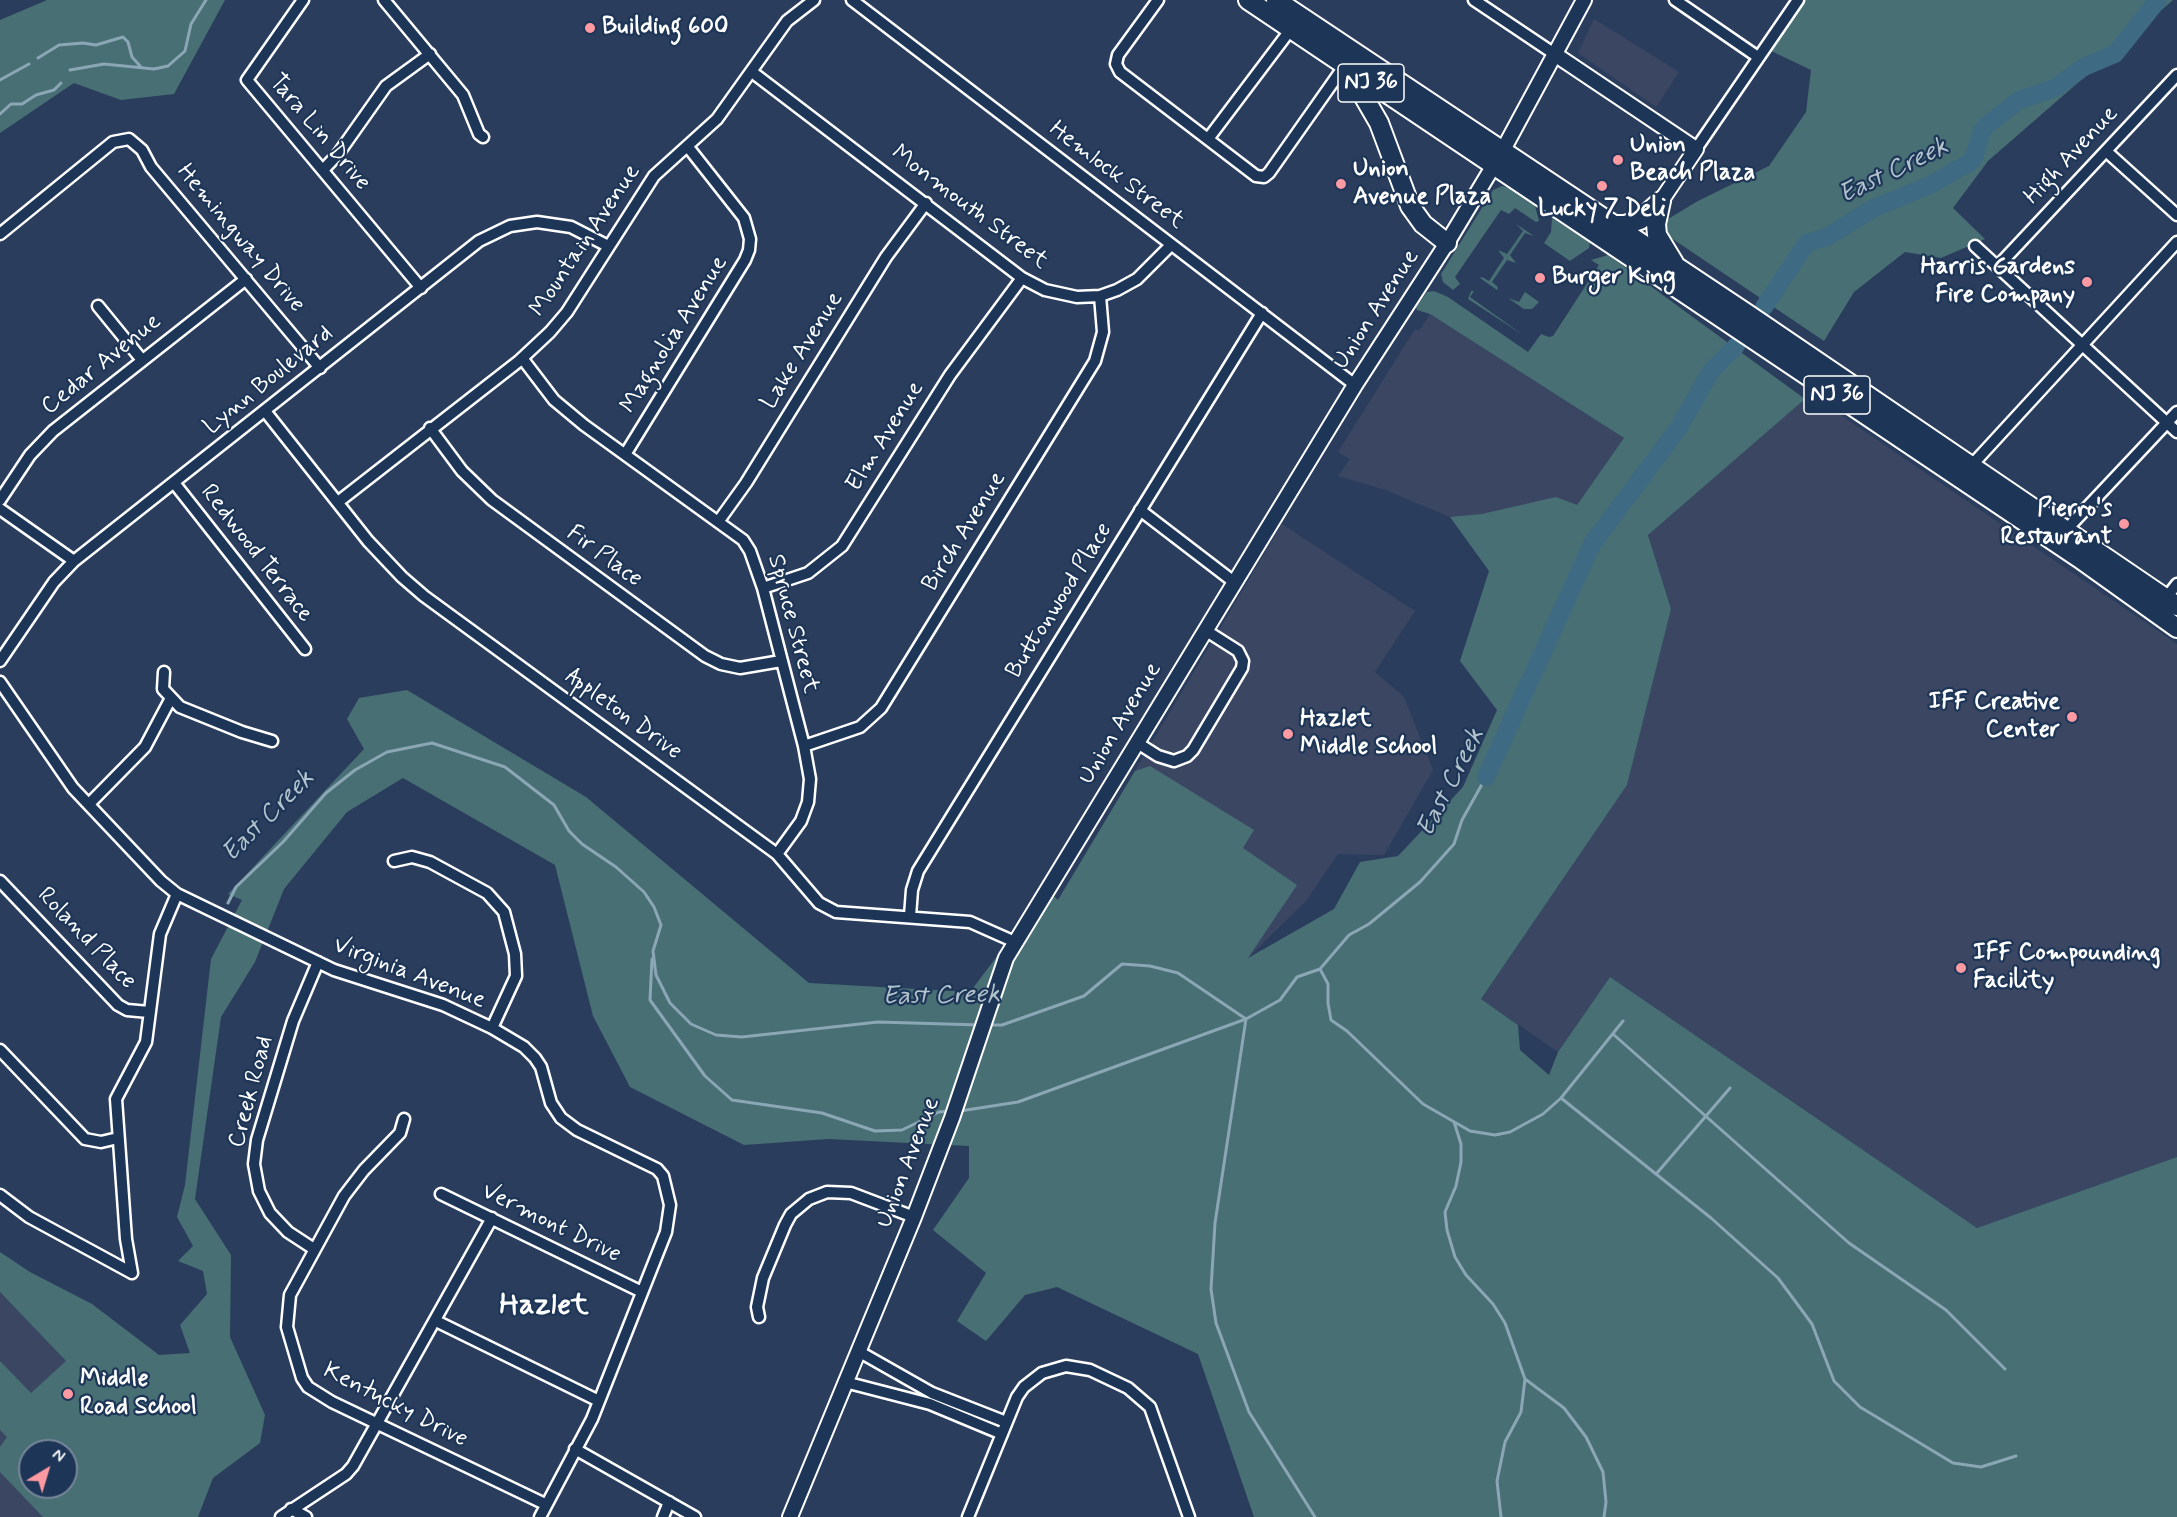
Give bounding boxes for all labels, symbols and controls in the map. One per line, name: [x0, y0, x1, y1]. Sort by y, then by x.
place label: Building 600: [602, 14, 728, 42]
marker: Building 600: [583, 21, 597, 35]
road number: NJ 36: [1338, 64, 1404, 102]
street label: Tara Lin Drive: [262, 69, 376, 197]
street label: High Avenue: [2019, 101, 2125, 211]
street label: Hemlock Street: [1043, 116, 1189, 236]
place label: Union Beach Plaza: [1630, 132, 1755, 188]
water label: East Creek: [1834, 132, 1954, 212]
street label: Monmouth Street: [885, 140, 1053, 276]
marker: Union Beach Plaza: [1611, 153, 1625, 167]
place label: Union Avenue Plaza: [1353, 156, 1491, 212]
street label: Hemingway Drive: [169, 159, 311, 319]
street label: Mountain Avenue: [524, 159, 648, 323]
marker: Union Avenue Plaza: [1334, 177, 1348, 191]
marker: Lucky 7 Deli: [1595, 179, 1609, 193]
place label: Lucky 7 Deli: [1538, 196, 1666, 224]
street label: Union Avenue: [1327, 244, 1427, 376]
street label: Magnolia Avenue: [615, 251, 735, 419]
place label: Harris Gardens Fire Company: [1920, 254, 2075, 310]
place label: Burger King: [1552, 264, 1676, 292]
marker: Burger King: [1533, 271, 1547, 285]
marker: Harris Gardens Fire Company: [2080, 275, 2094, 289]
street label: Lake Avenue: [756, 287, 850, 415]
street label: Cedar Avenue: [36, 308, 168, 422]
street label: Lynn Boulevard: [199, 320, 339, 442]
road number: NJ 36: [1804, 376, 1870, 414]
street label: Elm Avenue: [841, 377, 931, 497]
street label: Birch Avenue: [917, 467, 1013, 597]
street label: Redwood Terrace: [193, 479, 319, 629]
place label: Pierro's Restaurant: [2000, 496, 2112, 552]
marker: Pierro's Restaurant: [2117, 517, 2131, 531]
street label: Buttonwood Place: [1001, 518, 1119, 684]
street label: Fir Place: [560, 520, 648, 594]
street label: Spruce Street: [760, 552, 824, 696]
street label: Union Avenue: [1073, 658, 1169, 790]
street label: Appleton Drive: [559, 663, 687, 767]
place label: IFF Creative Center: [1929, 689, 2060, 745]
place label: Hazlet Middle School: [1300, 706, 1437, 762]
marker: IFF Creative Center: [2065, 710, 2079, 724]
water label: East Creek: [1411, 723, 1493, 843]
marker: Hazlet Middle School: [1281, 727, 1295, 741]
water label: East Creek: [216, 764, 322, 870]
street label: Roland Place: [30, 882, 142, 996]
street label: Virginia Avenue: [329, 932, 489, 1016]
place label: IFF Compounding Facility: [1973, 940, 2160, 996]
marker: IFF Compounding Facility: [1954, 961, 1968, 975]
water label: East Creek: [882, 980, 1000, 1014]
street label: Creek Road: [223, 1033, 281, 1151]
street label: Union Avenue: [871, 1094, 947, 1232]
street label: Vermont Drive: [476, 1178, 626, 1270]
district label: Hazlet: [499, 1289, 589, 1325]
street label: Kentucky Drive: [318, 1357, 472, 1455]
place label: Middle Road School: [80, 1366, 197, 1422]
marker: Middle Road School: [61, 1387, 75, 1401]
north arrow: [18, 1439, 78, 1499]
text: N: [47, 1444, 69, 1468]

